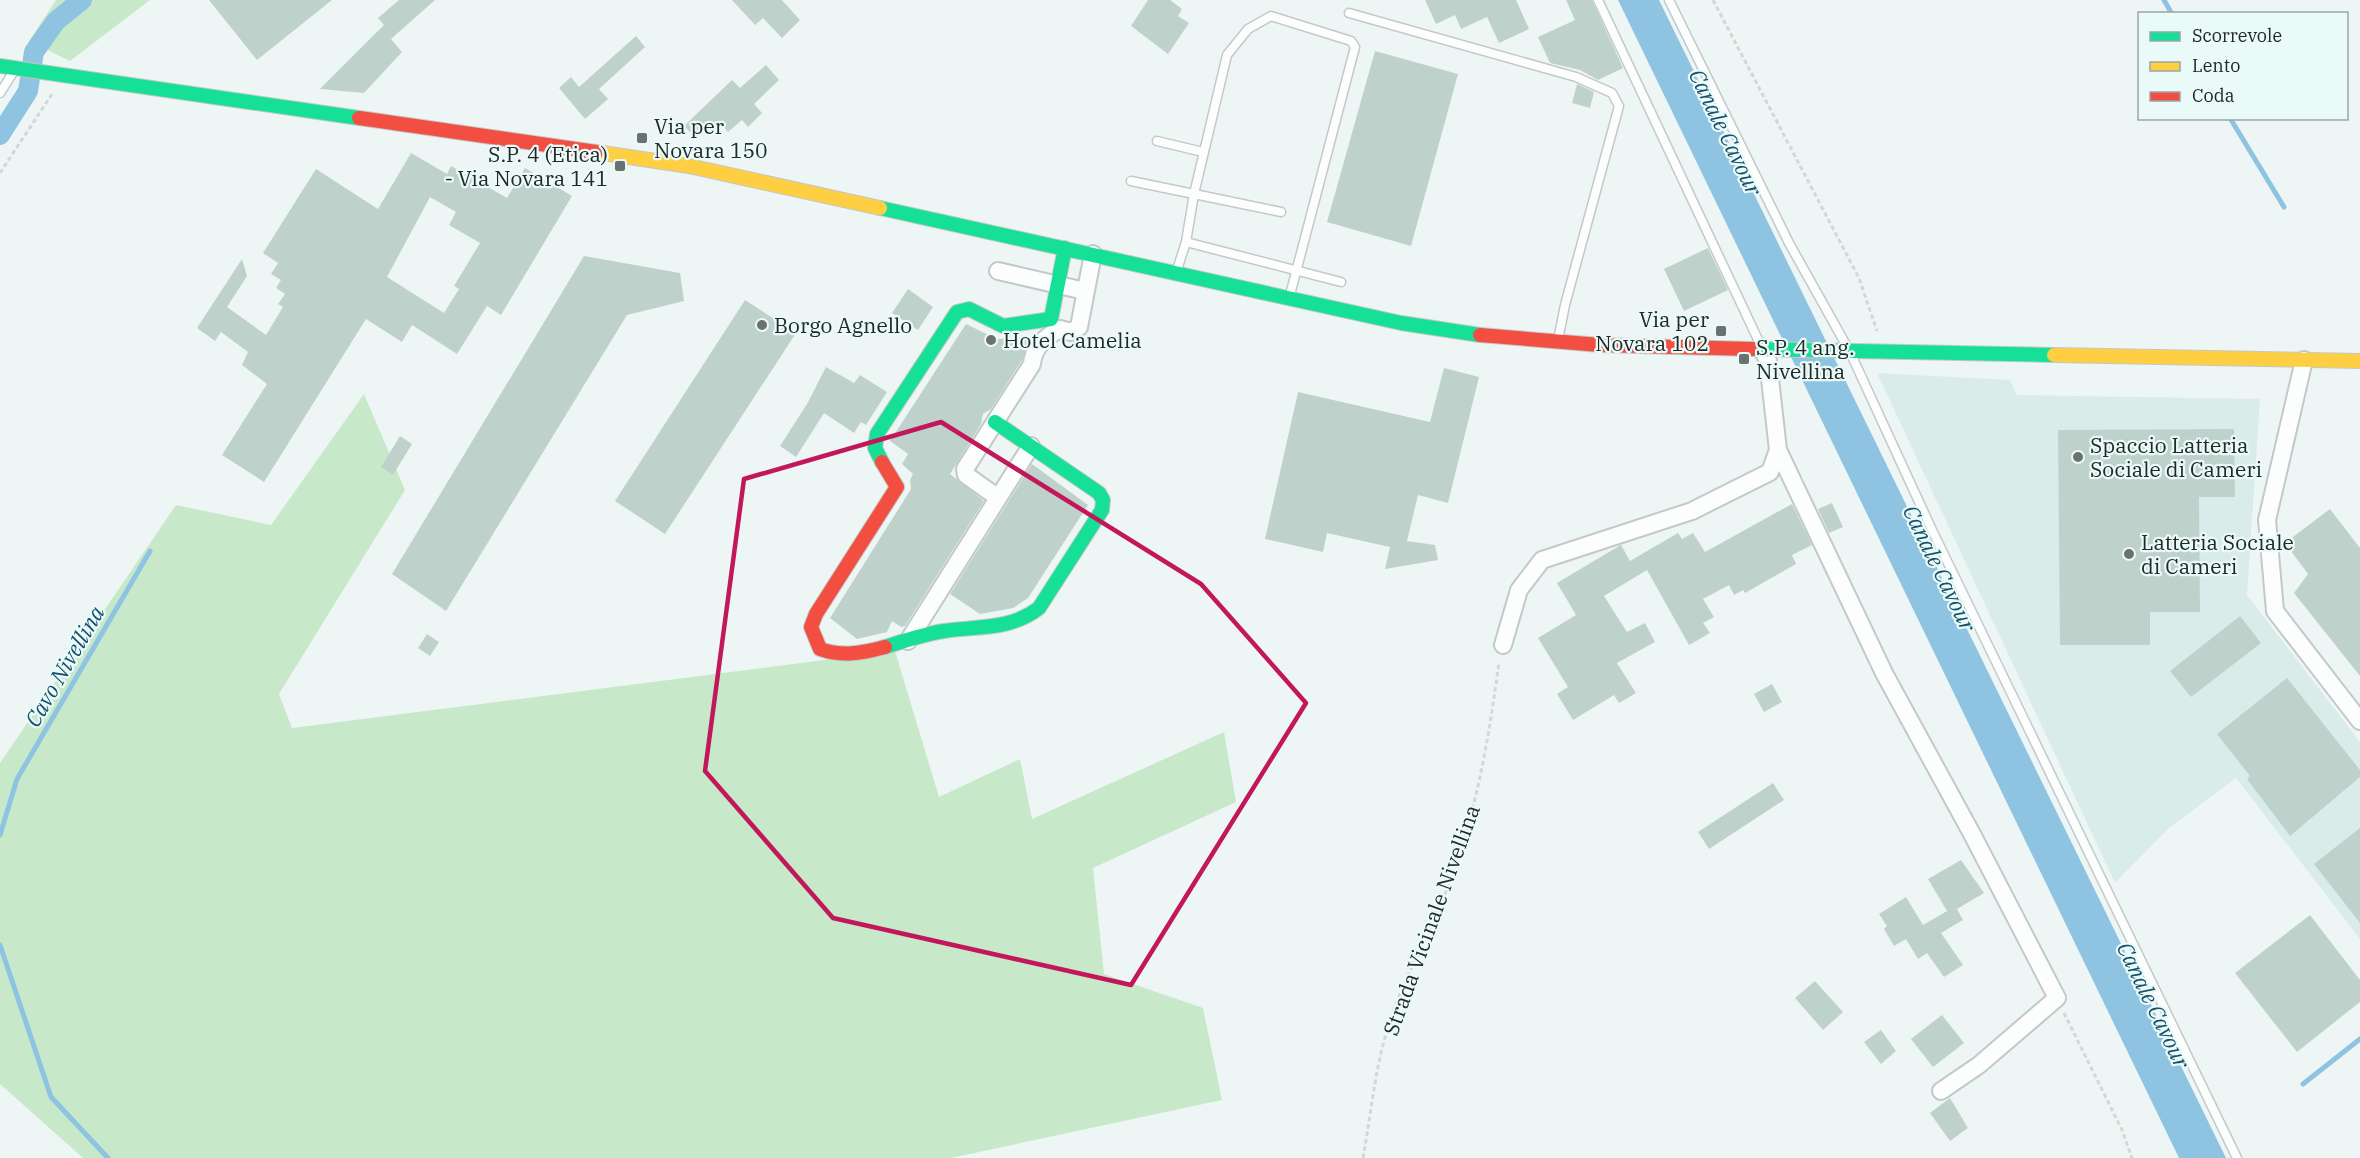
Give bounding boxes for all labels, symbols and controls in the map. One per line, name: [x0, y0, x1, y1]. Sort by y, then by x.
legend: [2138, 12, 2348, 120]
text: Scorrevole: [2192, 24, 2282, 47]
text: Lento: [2192, 54, 2240, 77]
water label: Canale Cavour: [1683, 64, 1770, 201]
text: Coda: [2192, 84, 2235, 107]
place label: Via per Novara 150: [654, 112, 768, 164]
marker: Via per Novara 150: [635, 131, 649, 145]
place label: S.P. 4 (Etica) - Via Novara 141: [445, 140, 608, 192]
marker: S.P. 4 (Etica) - Via Novara 141: [613, 159, 627, 173]
place label: Via per Novara 102: [1595, 305, 1710, 357]
place label: Borgo Agnello: [774, 311, 912, 339]
marker: Borgo Agnello: [755, 318, 769, 332]
marker: Via per Novara 102: [1714, 324, 1728, 338]
place label: Hotel Camelia: [1003, 326, 1142, 354]
marker: Hotel Camelia: [984, 333, 998, 347]
place label: S.P. 4 ang. Nivellina: [1756, 333, 1855, 385]
marker: S.P. 4 ang. Nivellina: [1737, 352, 1751, 366]
place label: Spaccio Latteria Sociale di Cameri: [2090, 431, 2262, 483]
marker: Spaccio Latteria Sociale di Cameri: [2071, 450, 2085, 464]
water label: Canale Cavour: [1897, 500, 1984, 637]
place label: Latteria Sociale di Cameri: [2141, 528, 2294, 580]
marker: Latteria Sociale di Cameri: [2122, 547, 2136, 561]
water label: Cavo Nivellina: [18, 600, 110, 732]
street label: Strada Vicinale Nivellina: [1376, 801, 1486, 1039]
water label: Canale Cavour: [2111, 937, 2198, 1074]

